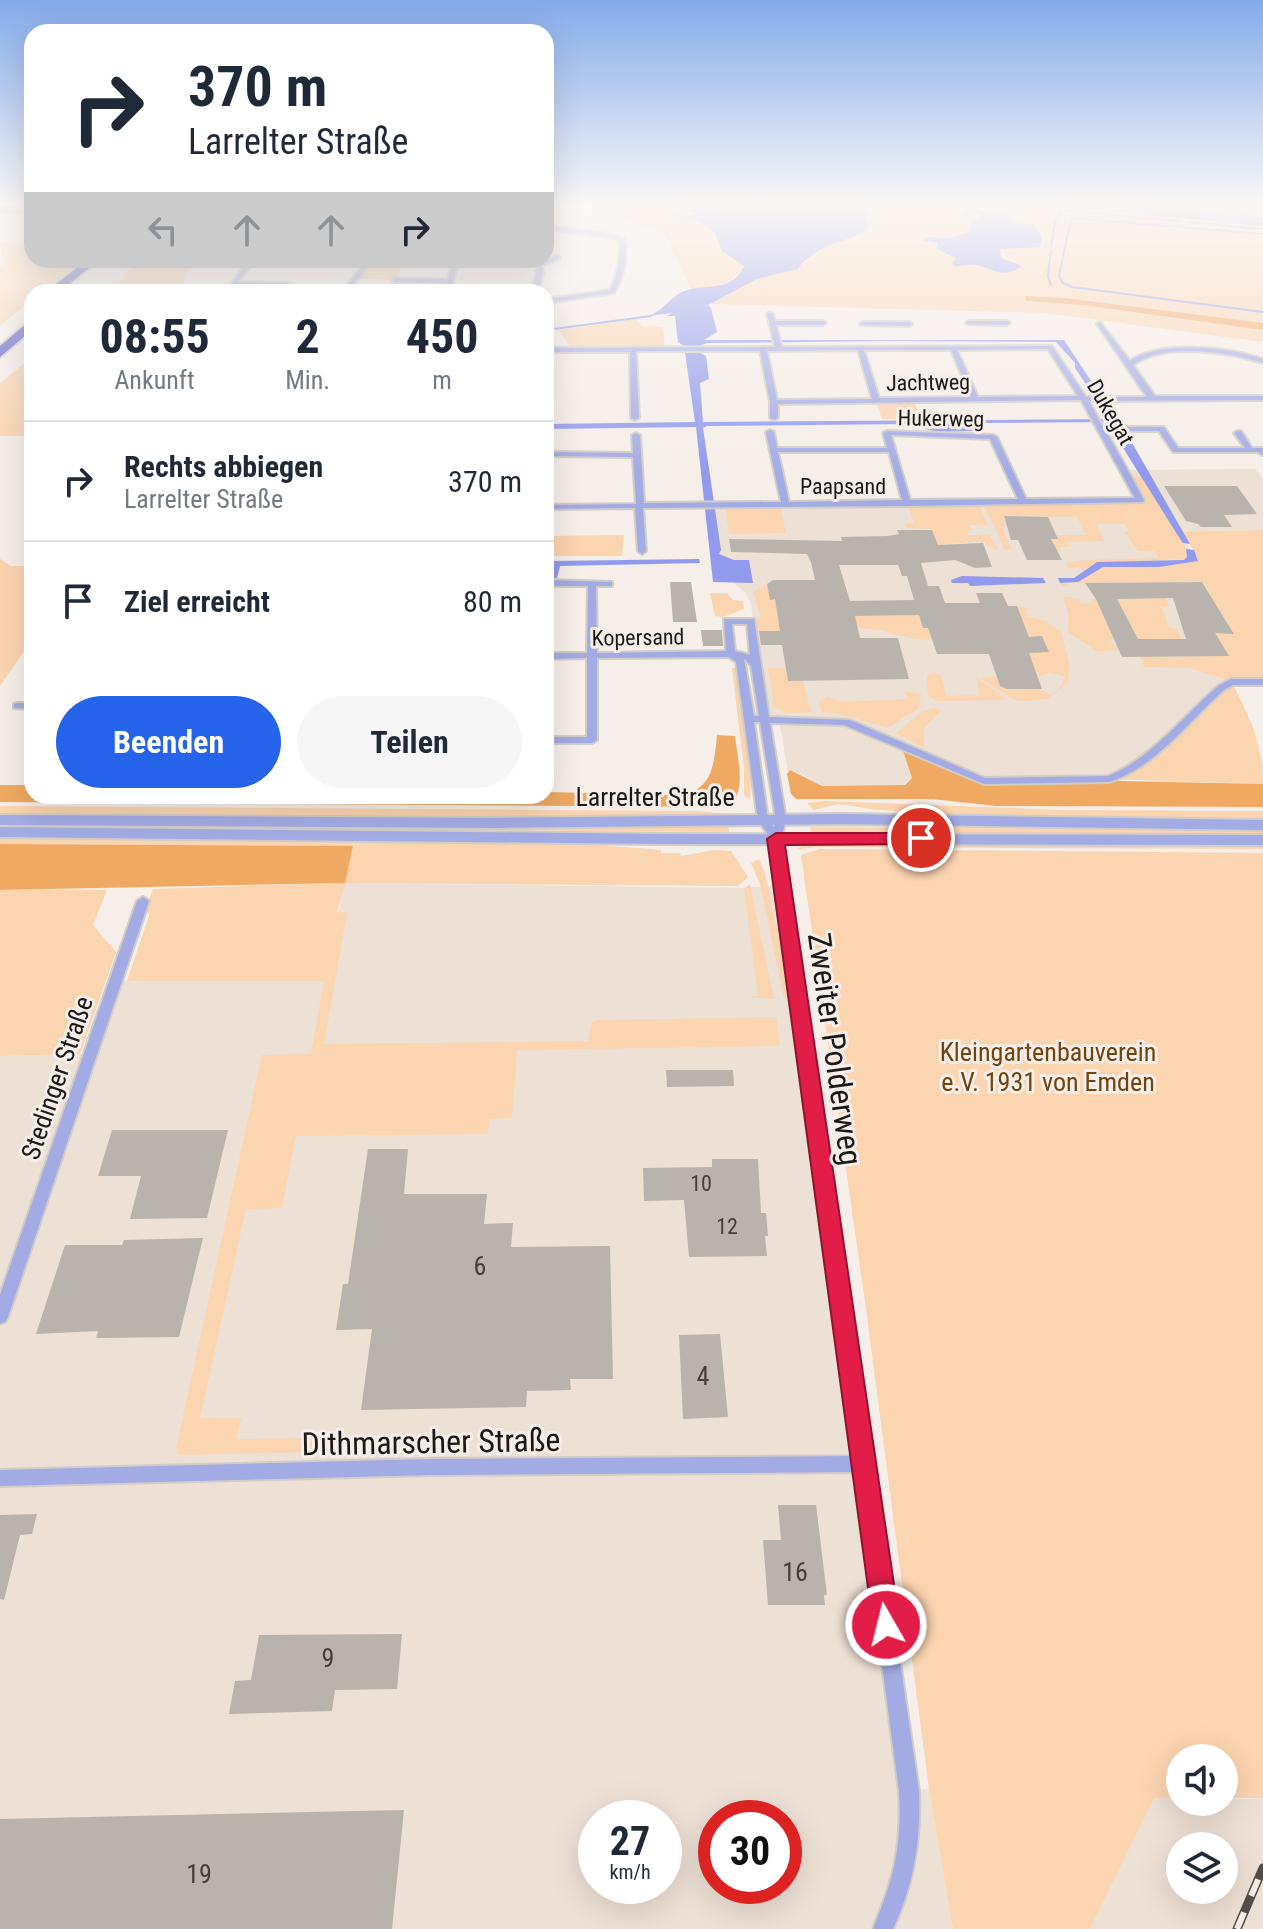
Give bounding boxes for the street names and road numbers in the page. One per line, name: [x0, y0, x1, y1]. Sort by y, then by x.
street label: Jachtweg: [886, 369, 970, 396]
street label: Dukegat: [1082, 375, 1139, 449]
street label: Hukerweg: [897, 405, 985, 432]
street label: Paapsand: [800, 474, 886, 499]
street label: Kopersand: [591, 624, 685, 651]
street label: Larrelter Straße: [575, 782, 735, 812]
street label: Zweiter Polderweg: [800, 930, 870, 1168]
street label: Stedinger Straße: [15, 992, 99, 1164]
street label: Dithmarscher Straße: [301, 1421, 561, 1463]

